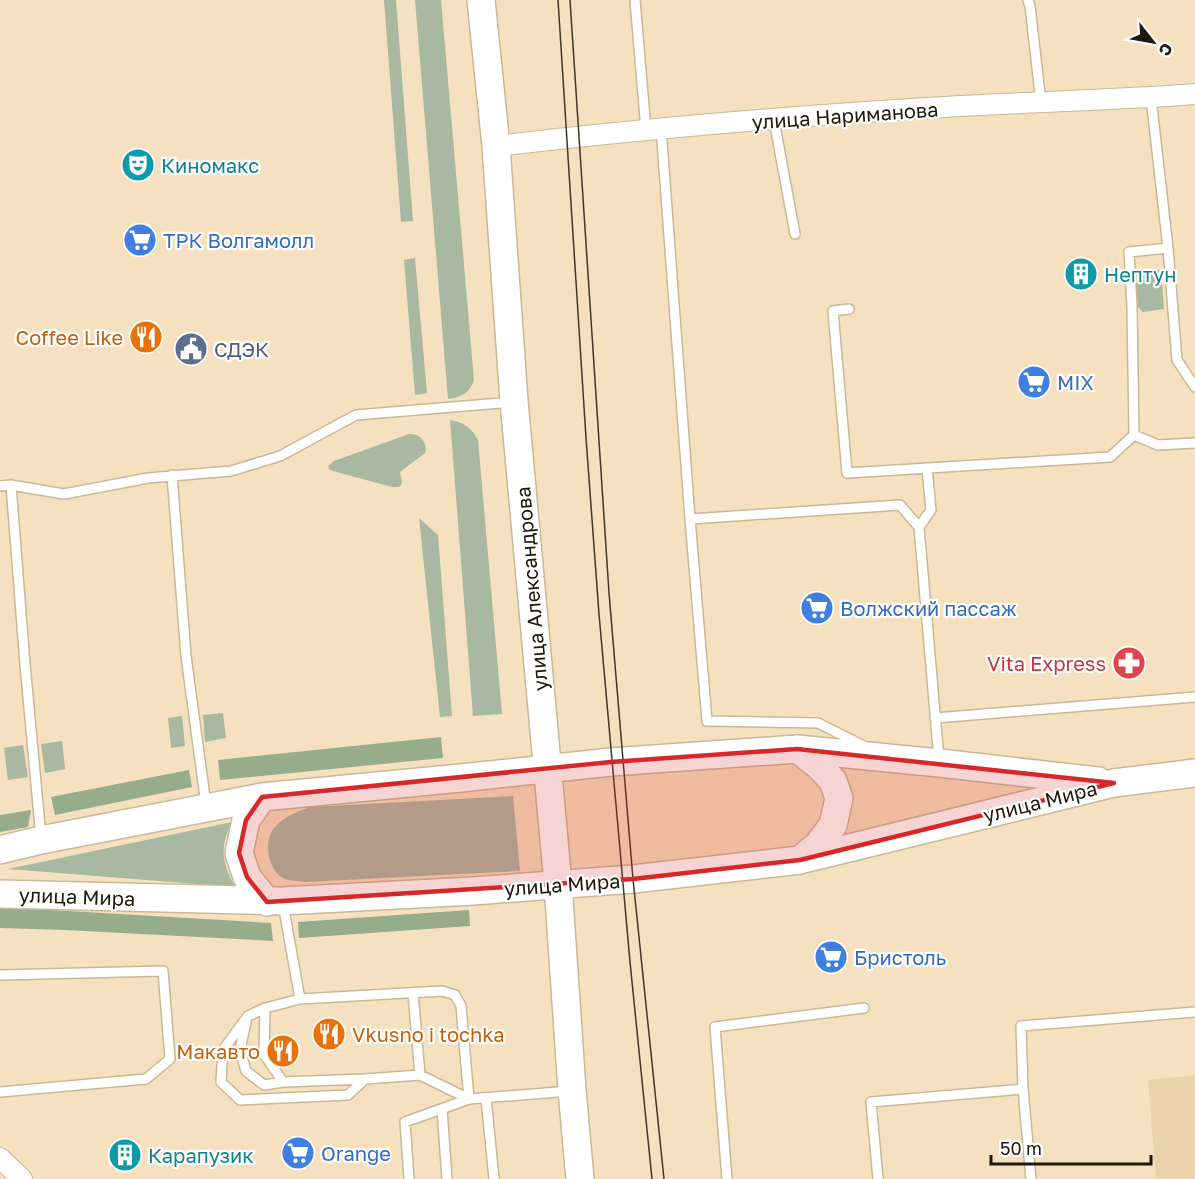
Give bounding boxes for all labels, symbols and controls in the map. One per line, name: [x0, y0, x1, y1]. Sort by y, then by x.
north arrow: [1123, 12, 1183, 72]
text: С: [1154, 40, 1177, 60]
street label: улица Нариманова: [751, 97, 939, 133]
theatre icon: Киномакс: [120, 147, 156, 183]
place label: Киномакс: [161, 153, 259, 177]
supermarket icon: ТРК Волгамолл: [122, 222, 158, 258]
place label: ТРК Волгамолл: [163, 228, 314, 252]
building icon: Нептун: [1063, 256, 1099, 292]
place label: Нептун: [1104, 262, 1176, 286]
restaurant icon: Coffee Like: [128, 319, 164, 355]
place label: Coffee Like: [16, 325, 123, 349]
public building icon: СДЭК: [173, 331, 209, 367]
place label: СДЭК: [214, 337, 269, 361]
supermarket icon: MIX: [1016, 364, 1052, 400]
place label: MIX: [1057, 370, 1094, 394]
street label: улица Александрова: [510, 486, 552, 692]
supermarket icon: Волжский пассаж: [799, 590, 835, 626]
place label: Волжский пассаж: [840, 596, 1017, 620]
pharmacy icon: Vita Express: [1111, 645, 1147, 681]
place label: Vita Express: [987, 651, 1106, 675]
street label: улица Мира: [981, 775, 1099, 827]
street label: улица Мира: [503, 868, 621, 900]
street label: улица Мира: [18, 882, 136, 910]
supermarket icon: Бристоль: [813, 939, 849, 975]
place label: Бристоль: [854, 945, 946, 969]
restaurant icon: Vkusno i tochka: [311, 1016, 347, 1052]
place label: Vkusno i tochka: [352, 1022, 505, 1046]
restaurant icon: Макавто: [265, 1033, 301, 1069]
place label: Макавто: [176, 1039, 260, 1063]
scale bar: [991, 1128, 1152, 1166]
supermarket icon: Orange: [280, 1135, 316, 1171]
building icon: Карапузик: [107, 1137, 143, 1173]
text: 50 m: [1000, 1137, 1042, 1159]
place label: Orange: [321, 1141, 391, 1165]
place label: Карапузик: [148, 1143, 254, 1167]

